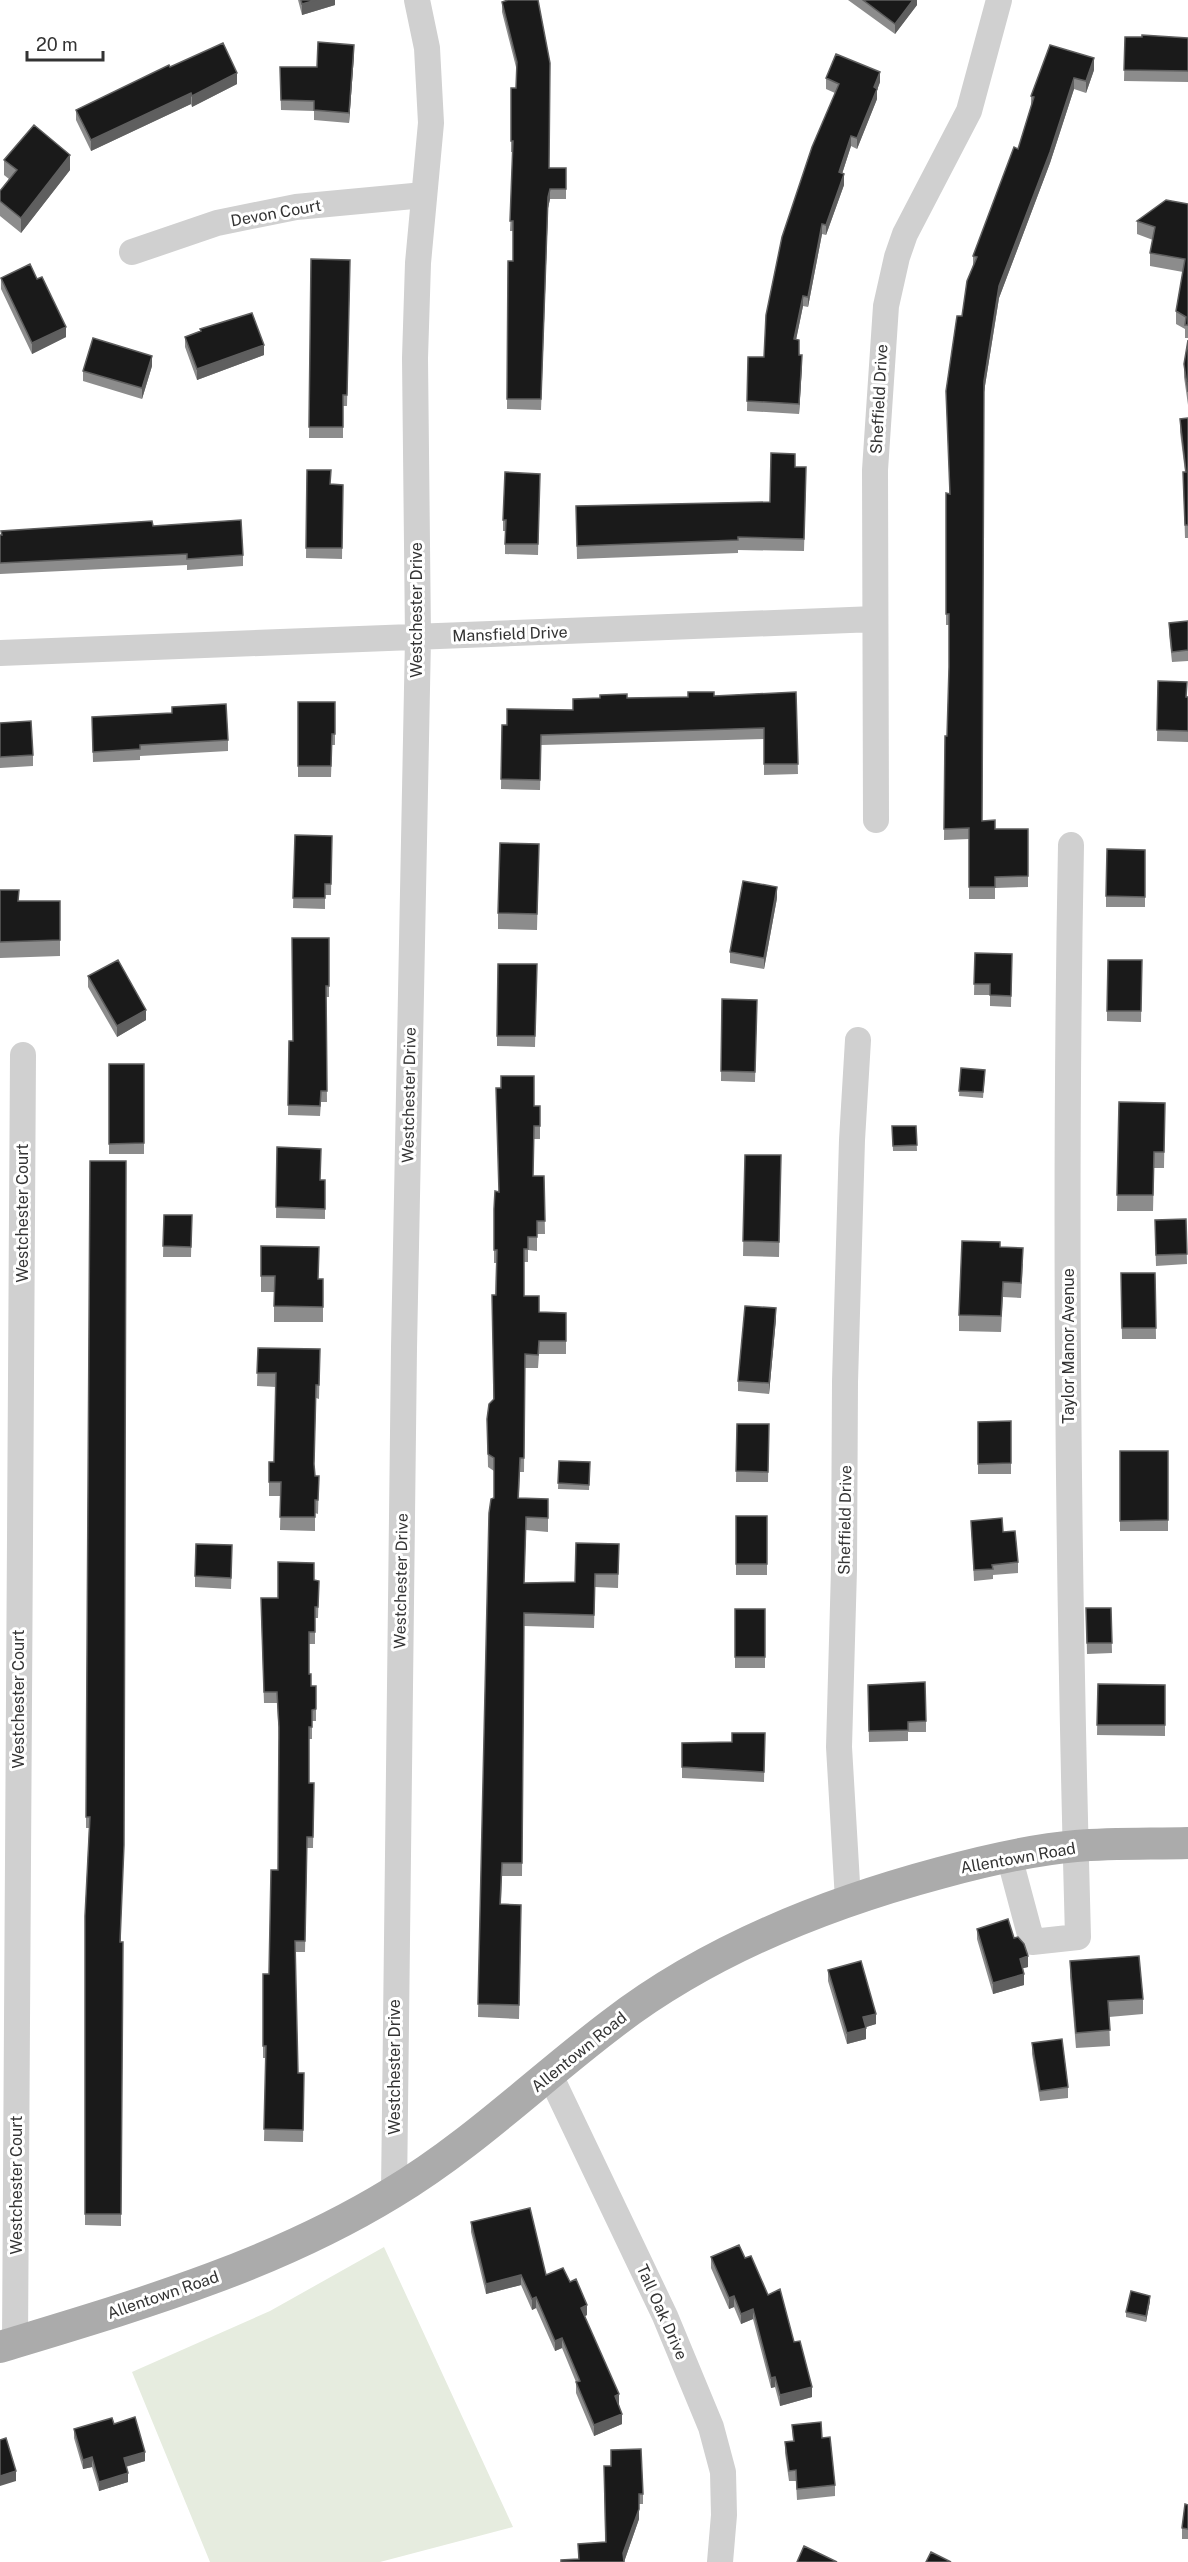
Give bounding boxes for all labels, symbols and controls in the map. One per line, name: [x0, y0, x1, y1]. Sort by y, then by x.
scale bar: [27, 24, 104, 62]
text: 20 m: [36, 34, 78, 55]
street label: Devon Court: [229, 196, 323, 230]
street label: Sheffield Drive: [867, 344, 891, 454]
street label: Westchester Drive: [407, 542, 426, 678]
street label: Mansfield Drive: [452, 622, 568, 646]
street label: Westchester Drive: [398, 1027, 420, 1163]
street label: Westchester Court: [13, 1143, 32, 1283]
street label: Taylor Manor Avenue: [1059, 1268, 1078, 1424]
street label: Sheffield Drive: [835, 1465, 855, 1575]
street label: Westchester Drive: [390, 1513, 412, 1649]
street label: Westchester Court: [9, 1629, 28, 1769]
street label: Allentown Road: [959, 1839, 1077, 1877]
street label: Westchester Drive: [385, 1999, 404, 2135]
street label: Allentown Road: [528, 2008, 630, 2096]
street label: Westchester Court: [7, 2115, 26, 2255]
street label: Tall Oak Drive: [633, 2261, 691, 2363]
street label: Allentown Road: [105, 2267, 221, 2323]

